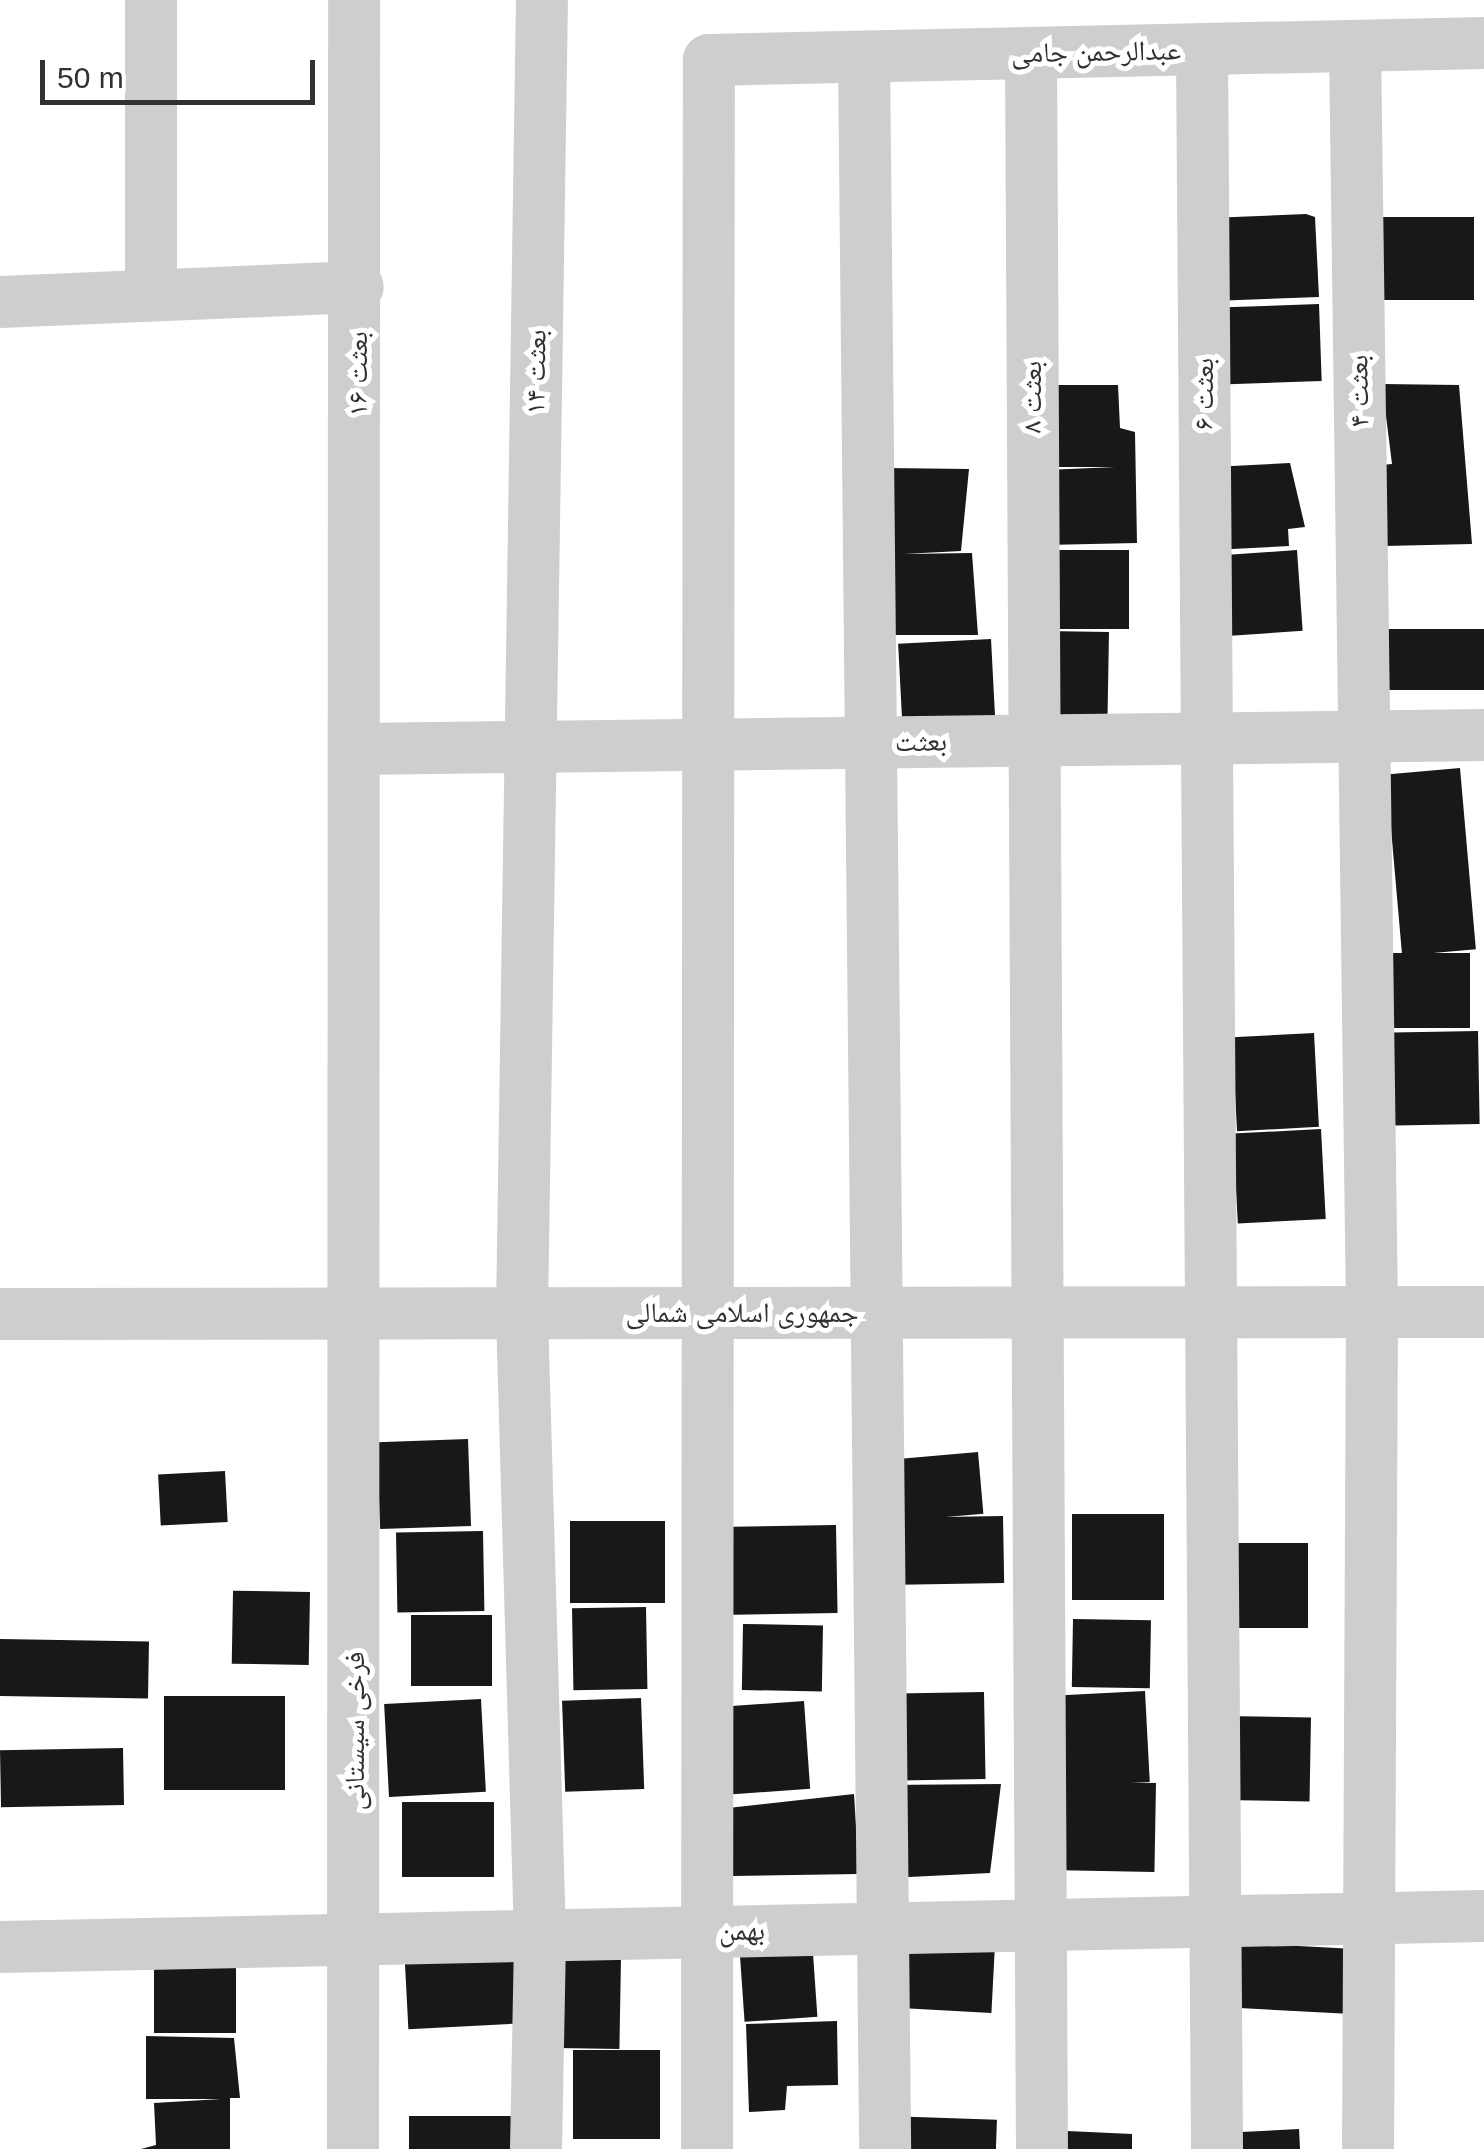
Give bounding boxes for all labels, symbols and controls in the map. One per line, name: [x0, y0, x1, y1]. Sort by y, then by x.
street label: عبدالرحمن جامی: [1011, 34, 1181, 70]
scale bar: [45, 40, 320, 102]
text: 50 m: [57, 61, 124, 94]
street label: بعثت ۱۴: [518, 329, 554, 415]
street label: بعثت ۱۶: [341, 331, 375, 417]
street label: بعثت ۴: [1342, 354, 1376, 428]
street label: بعثت ۶: [1187, 358, 1221, 430]
street label: بعثت ۸: [1015, 361, 1049, 433]
street label: بعثت: [895, 725, 947, 759]
street label: جمهوری اسلامی شمالی: [625, 1296, 859, 1330]
street label: فرخی سیستانی: [338, 1651, 372, 1811]
street label: بهمن: [719, 1914, 765, 1948]

